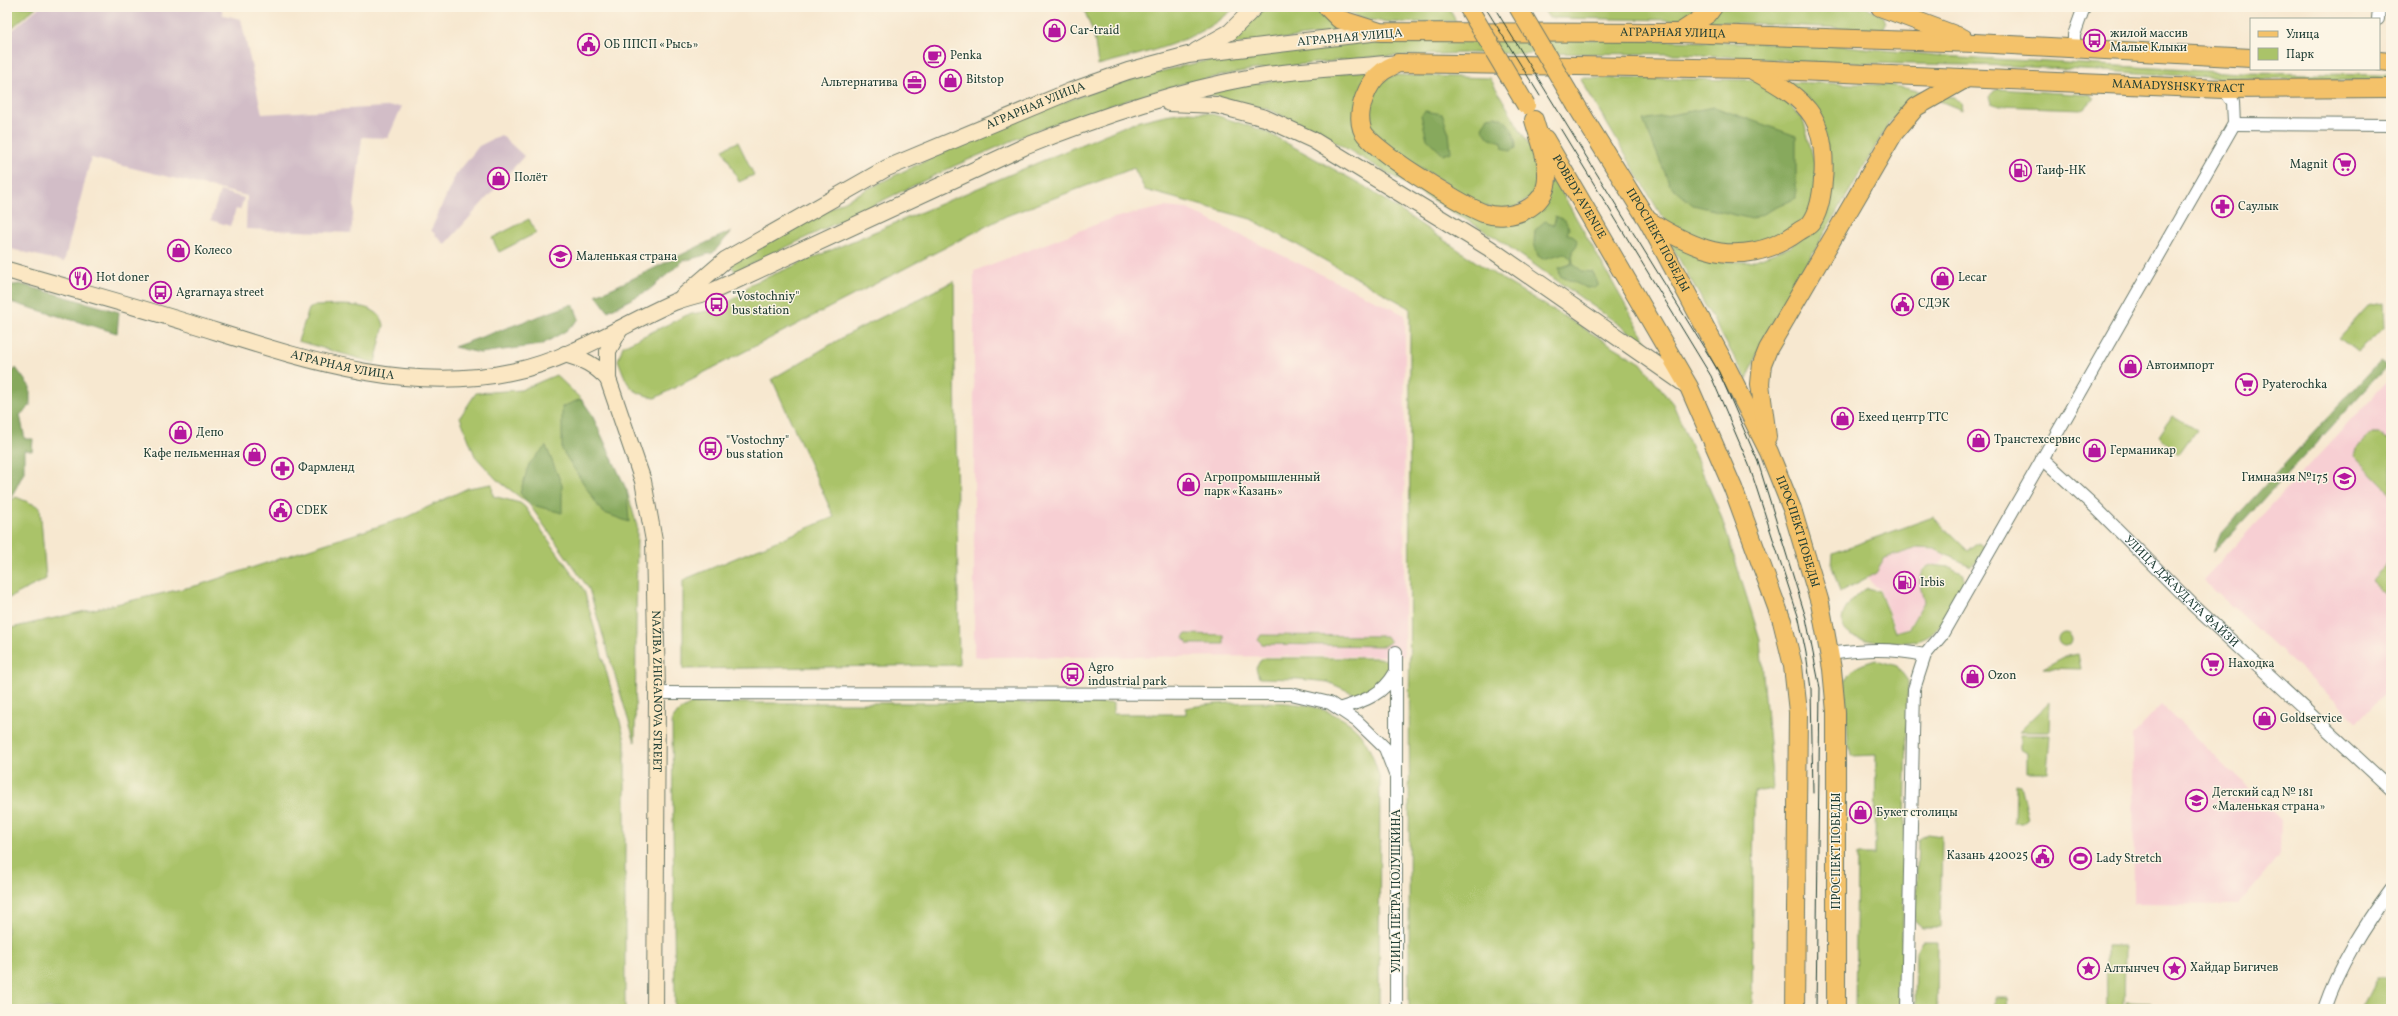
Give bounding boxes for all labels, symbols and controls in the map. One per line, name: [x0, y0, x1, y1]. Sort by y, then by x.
shop icon: Car-traid: [1041, 18, 1067, 44]
legend: [2250, 18, 2380, 70]
place label: Car-traid: [1070, 23, 1120, 39]
street label: АГРАРНАЯ УЛИЦА: [1297, 25, 1404, 51]
street label: АГРАРНАЯ УЛИЦА: [1620, 25, 1727, 43]
place label: жилой массив Малые Клыки: [2110, 26, 2188, 56]
text: Улица: [2286, 27, 2319, 43]
bus stop icon: жилой массив Малые Клыки: [2082, 28, 2108, 54]
public building icon: ОБ ППСП «Рысь»: [576, 32, 602, 58]
place label: ОБ ППСП «Рысь»: [604, 37, 698, 53]
cafe icon: Penka: [921, 43, 947, 69]
text: Парк: [2286, 47, 2314, 63]
place label: Penka: [950, 48, 982, 64]
shop icon: Bitstop: [937, 67, 963, 93]
office icon: Альтернатива: [901, 70, 927, 96]
place label: Bitstop: [966, 72, 1004, 88]
place label: Альтернатива: [821, 75, 898, 91]
street label: MAMADYSHSKY TRACT: [2112, 76, 2245, 97]
street label: АГРАРНАЯ УЛИЦА: [984, 78, 1088, 134]
street label: POBEDY AVENUE: [1548, 152, 1609, 242]
supermarket icon: Magnit: [2331, 152, 2357, 178]
place label: Magnit: [2290, 157, 2328, 173]
fuel station icon: Таиф-НК: [2008, 158, 2034, 184]
place label: Таиф-НК: [2036, 163, 2086, 179]
shop icon: Полёт: [485, 165, 511, 191]
place label: Полёт: [514, 170, 547, 186]
street label: ПРОСПЕКТ ПОБЕДЫ: [1622, 185, 1693, 295]
pharmacy icon: Саулык: [2209, 194, 2235, 220]
place label: Саулык: [2238, 199, 2279, 215]
shop icon: Колесо: [166, 238, 192, 264]
place label: Колесо: [194, 243, 232, 259]
school or university icon: Маленькая страна: [548, 244, 574, 270]
place label: Маленькая страна: [576, 249, 677, 265]
restaurant icon: Hot doner: [67, 265, 93, 291]
shop icon: Lecar: [1929, 265, 1955, 291]
place label: Hot doner: [96, 270, 149, 286]
place label: Lecar: [1958, 270, 1987, 286]
bus stop icon: Agrarnaya street: [147, 280, 173, 306]
place label: Agrarnaya street: [176, 285, 264, 301]
place label: "Vostochniy" bus station: [732, 289, 799, 319]
bus stop icon: "Vostochniy" bus station: [704, 291, 730, 317]
public building icon: СДЭК: [1890, 291, 1916, 317]
place label: СДЭК: [1918, 296, 1950, 312]
street label: АГРАРНАЯ УЛИЦА: [289, 347, 396, 384]
shop icon: Автоимпорт: [2118, 353, 2144, 379]
place label: Автоимпорт: [2146, 358, 2214, 374]
supermarket icon: Pyaterochka: [2234, 372, 2260, 398]
place label: Pyaterochka: [2262, 377, 2327, 393]
shop icon: Exeed центр ТТС: [1830, 405, 1856, 431]
place label: Exeed центр ТТС: [1858, 410, 1949, 426]
shop icon: Депо: [167, 420, 193, 446]
place label: Депо: [196, 425, 224, 441]
shop icon: Транстехсервис: [1966, 427, 1992, 453]
place label: Транстехсервис: [1994, 432, 2081, 448]
place label: "Vostochny" bus station: [726, 433, 789, 463]
bus stop icon: "Vostochny" bus station: [698, 435, 724, 461]
shop icon: Германикар: [2082, 438, 2108, 464]
shop icon: Кафе пельменная: [242, 441, 268, 467]
place label: Германикар: [2110, 443, 2176, 459]
place label: Кафе пельменная: [143, 446, 240, 462]
pharmacy icon: Фармленд: [270, 455, 296, 481]
place label: Фармленд: [298, 460, 355, 476]
school or university icon: Гимназия №175: [2331, 465, 2357, 491]
place label: Агропромышленный парк «Казань»: [1204, 470, 1320, 500]
place label: Гимназия №175: [2242, 470, 2328, 486]
shop icon: Агропромышленный парк «Казань»: [1176, 472, 1202, 498]
street label: ПРОСПЕКТ ПОБЕДЫ: [1771, 473, 1823, 590]
public building icon: CDEK: [268, 498, 294, 524]
place label: CDEK: [296, 503, 328, 519]
street label: УЛИЦА ДЖАУДАТА ФАЙЗИ: [2120, 532, 2242, 651]
fuel station icon: Irbis: [1891, 570, 1917, 596]
place label: Irbis: [1920, 575, 1945, 591]
street label: NAZIBA ZHIGANOVA STREET: [647, 610, 665, 772]
supermarket icon: Находка: [2199, 651, 2225, 677]
place label: Находка: [2228, 656, 2274, 672]
place label: Agro industrial park: [1088, 660, 1167, 690]
bus stop icon: Agro industrial park: [1060, 662, 1086, 688]
shop icon: Ozon: [1959, 663, 1985, 689]
place label: Ozon: [1988, 668, 2016, 684]
shop icon: Goldservice: [2252, 706, 2278, 732]
place label: Goldservice: [2280, 711, 2343, 727]
place label: Детский сад № 181 «Маленькая страна»: [2212, 785, 2325, 815]
school or university icon: Детский сад № 181 «Маленькая страна»: [2184, 787, 2210, 813]
street label: ПРОСПЕКТ ПОБЕДЫ: [1829, 793, 1845, 909]
shop icon: Букет столицы: [1848, 800, 1874, 826]
place label: Букет столицы: [1876, 805, 1958, 821]
street label: УЛИЦА ПЕТРА ПОЛУШКИНА: [1389, 809, 1405, 973]
public building icon: Казань 420025: [2030, 843, 2056, 869]
sports icon: Lady Stretch: [2068, 846, 2094, 872]
place label: Казань 420025: [1947, 848, 2028, 864]
place label: Lady Stretch: [2096, 851, 2162, 867]
place icon: Хайдар Бигичев: [2161, 955, 2187, 981]
place icon: Алтынчеч: [2075, 956, 2101, 982]
place label: Хайдар Бигичев: [2190, 960, 2278, 976]
place label: Алтынчеч: [2104, 961, 2160, 977]

